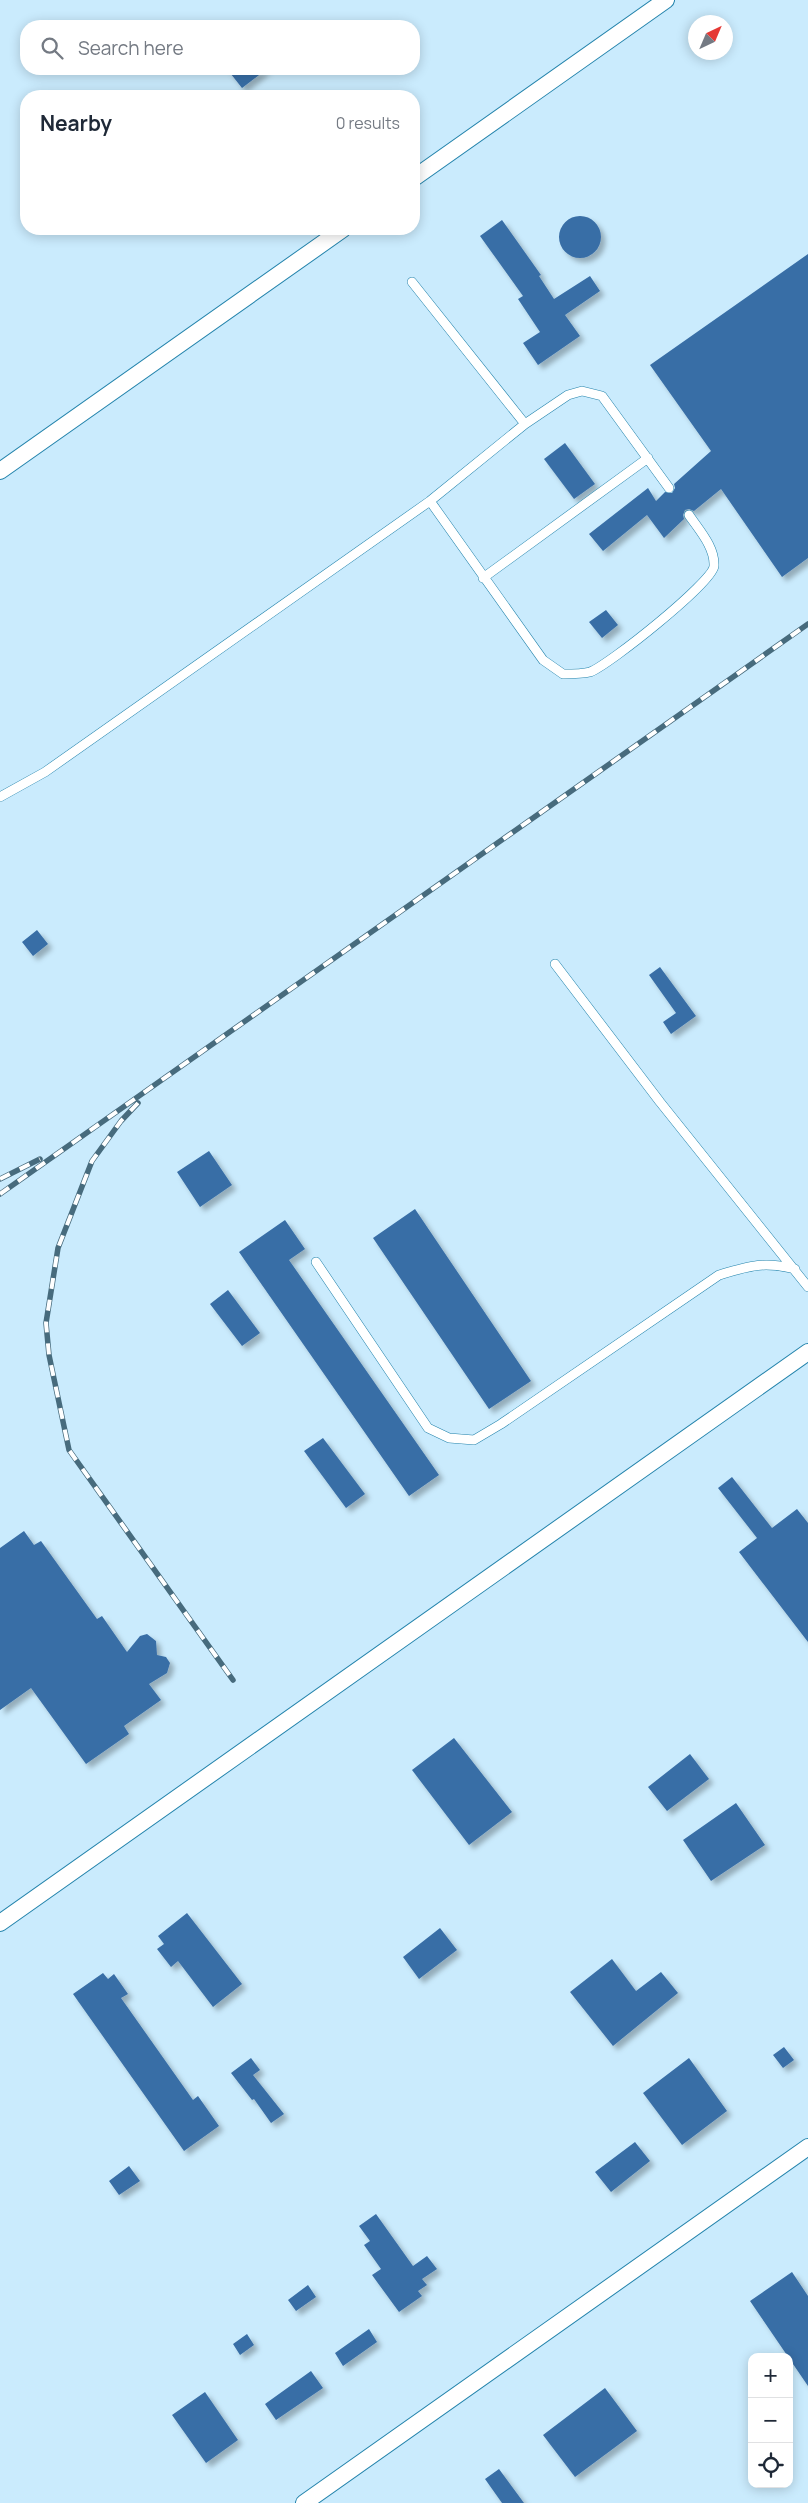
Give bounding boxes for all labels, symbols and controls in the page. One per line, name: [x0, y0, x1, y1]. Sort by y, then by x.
north arrow: [688, 15, 733, 60]
search box: [20, 20, 420, 75]
icon: search: [38, 34, 66, 62]
text: Search here: [78, 35, 184, 61]
text: Nearby: [40, 109, 112, 137]
text: 0 results: [336, 112, 400, 134]
map controls: [748, 2353, 793, 2488]
button: +: [748, 2353, 793, 2398]
button: −: [748, 2398, 793, 2443]
button: locate: [748, 2443, 793, 2488]

